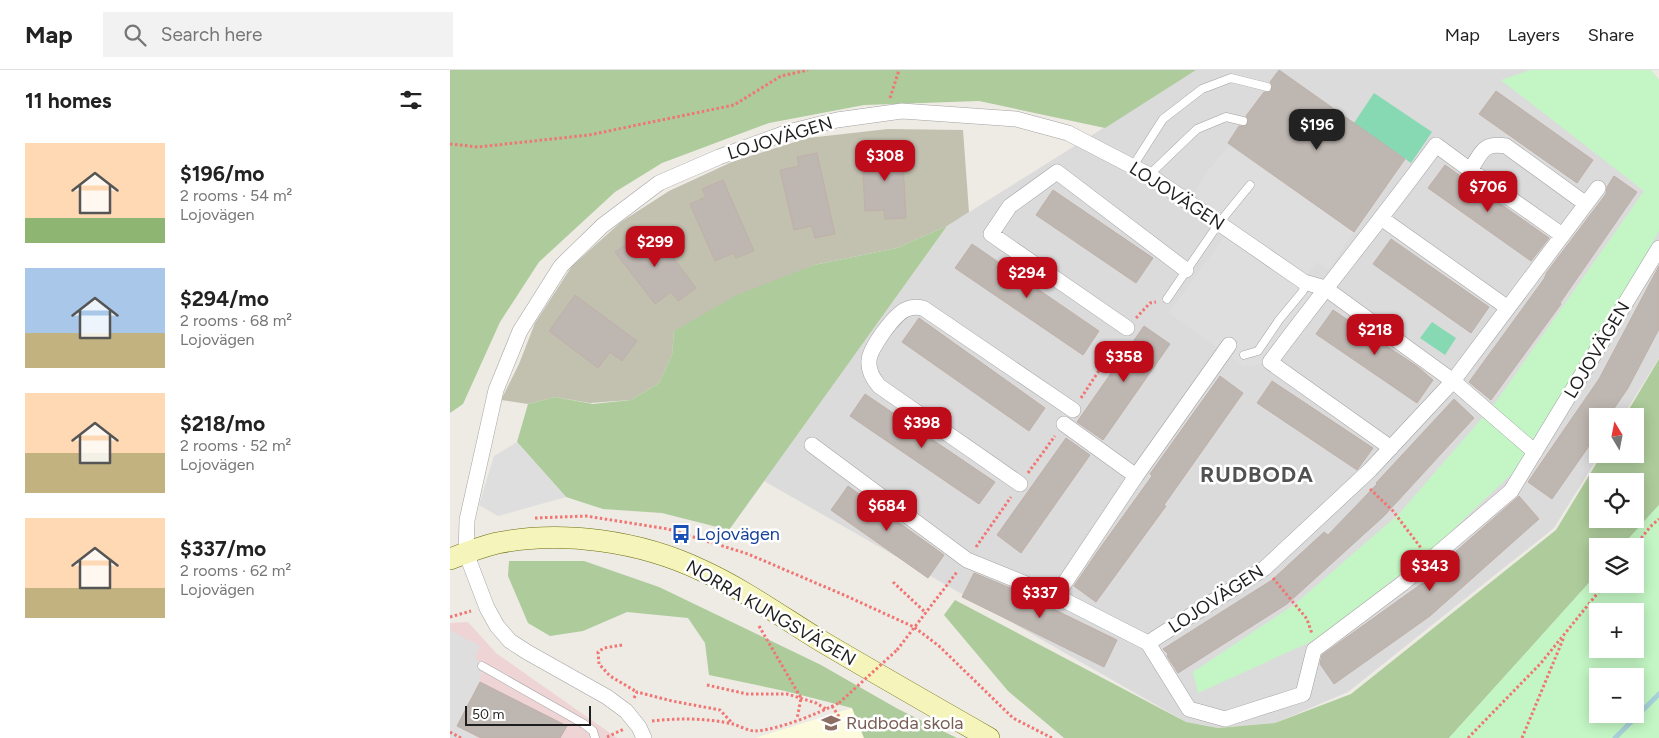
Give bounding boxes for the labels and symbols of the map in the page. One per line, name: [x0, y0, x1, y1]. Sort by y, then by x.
pin: $196: [1287, 108, 1347, 151]
street label: LOJOVÄGEN: [725, 112, 835, 164]
pin: $308: [855, 140, 915, 182]
street label: LOJOVÄGEN: [1125, 157, 1229, 235]
pin: $706: [1458, 170, 1518, 213]
pin: $299: [625, 226, 685, 268]
pin: $294: [997, 256, 1057, 299]
street label: LOJOVÄGEN: [1560, 298, 1634, 402]
pin: $218: [1345, 314, 1405, 356]
pin: $358: [1094, 340, 1154, 383]
pin: $398: [892, 406, 952, 449]
north arrow: [1589, 408, 1644, 462]
district label: RUDBODA: [1200, 461, 1314, 488]
pin: $684: [857, 490, 917, 532]
bus stop icon: Lojovägen: [670, 523, 692, 545]
place label: Lojovägen: [696, 523, 780, 545]
pin: $343: [1400, 550, 1460, 592]
street label: NORRA KUNGSVÄGEN: [682, 555, 860, 671]
street label: LOJOVÄGEN: [1164, 560, 1268, 638]
pin: $337: [1010, 576, 1070, 619]
scale bar: [465, 703, 591, 726]
school or university icon: Rudboda skola: [820, 712, 842, 734]
place label: Rudboda skola: [846, 712, 964, 734]

